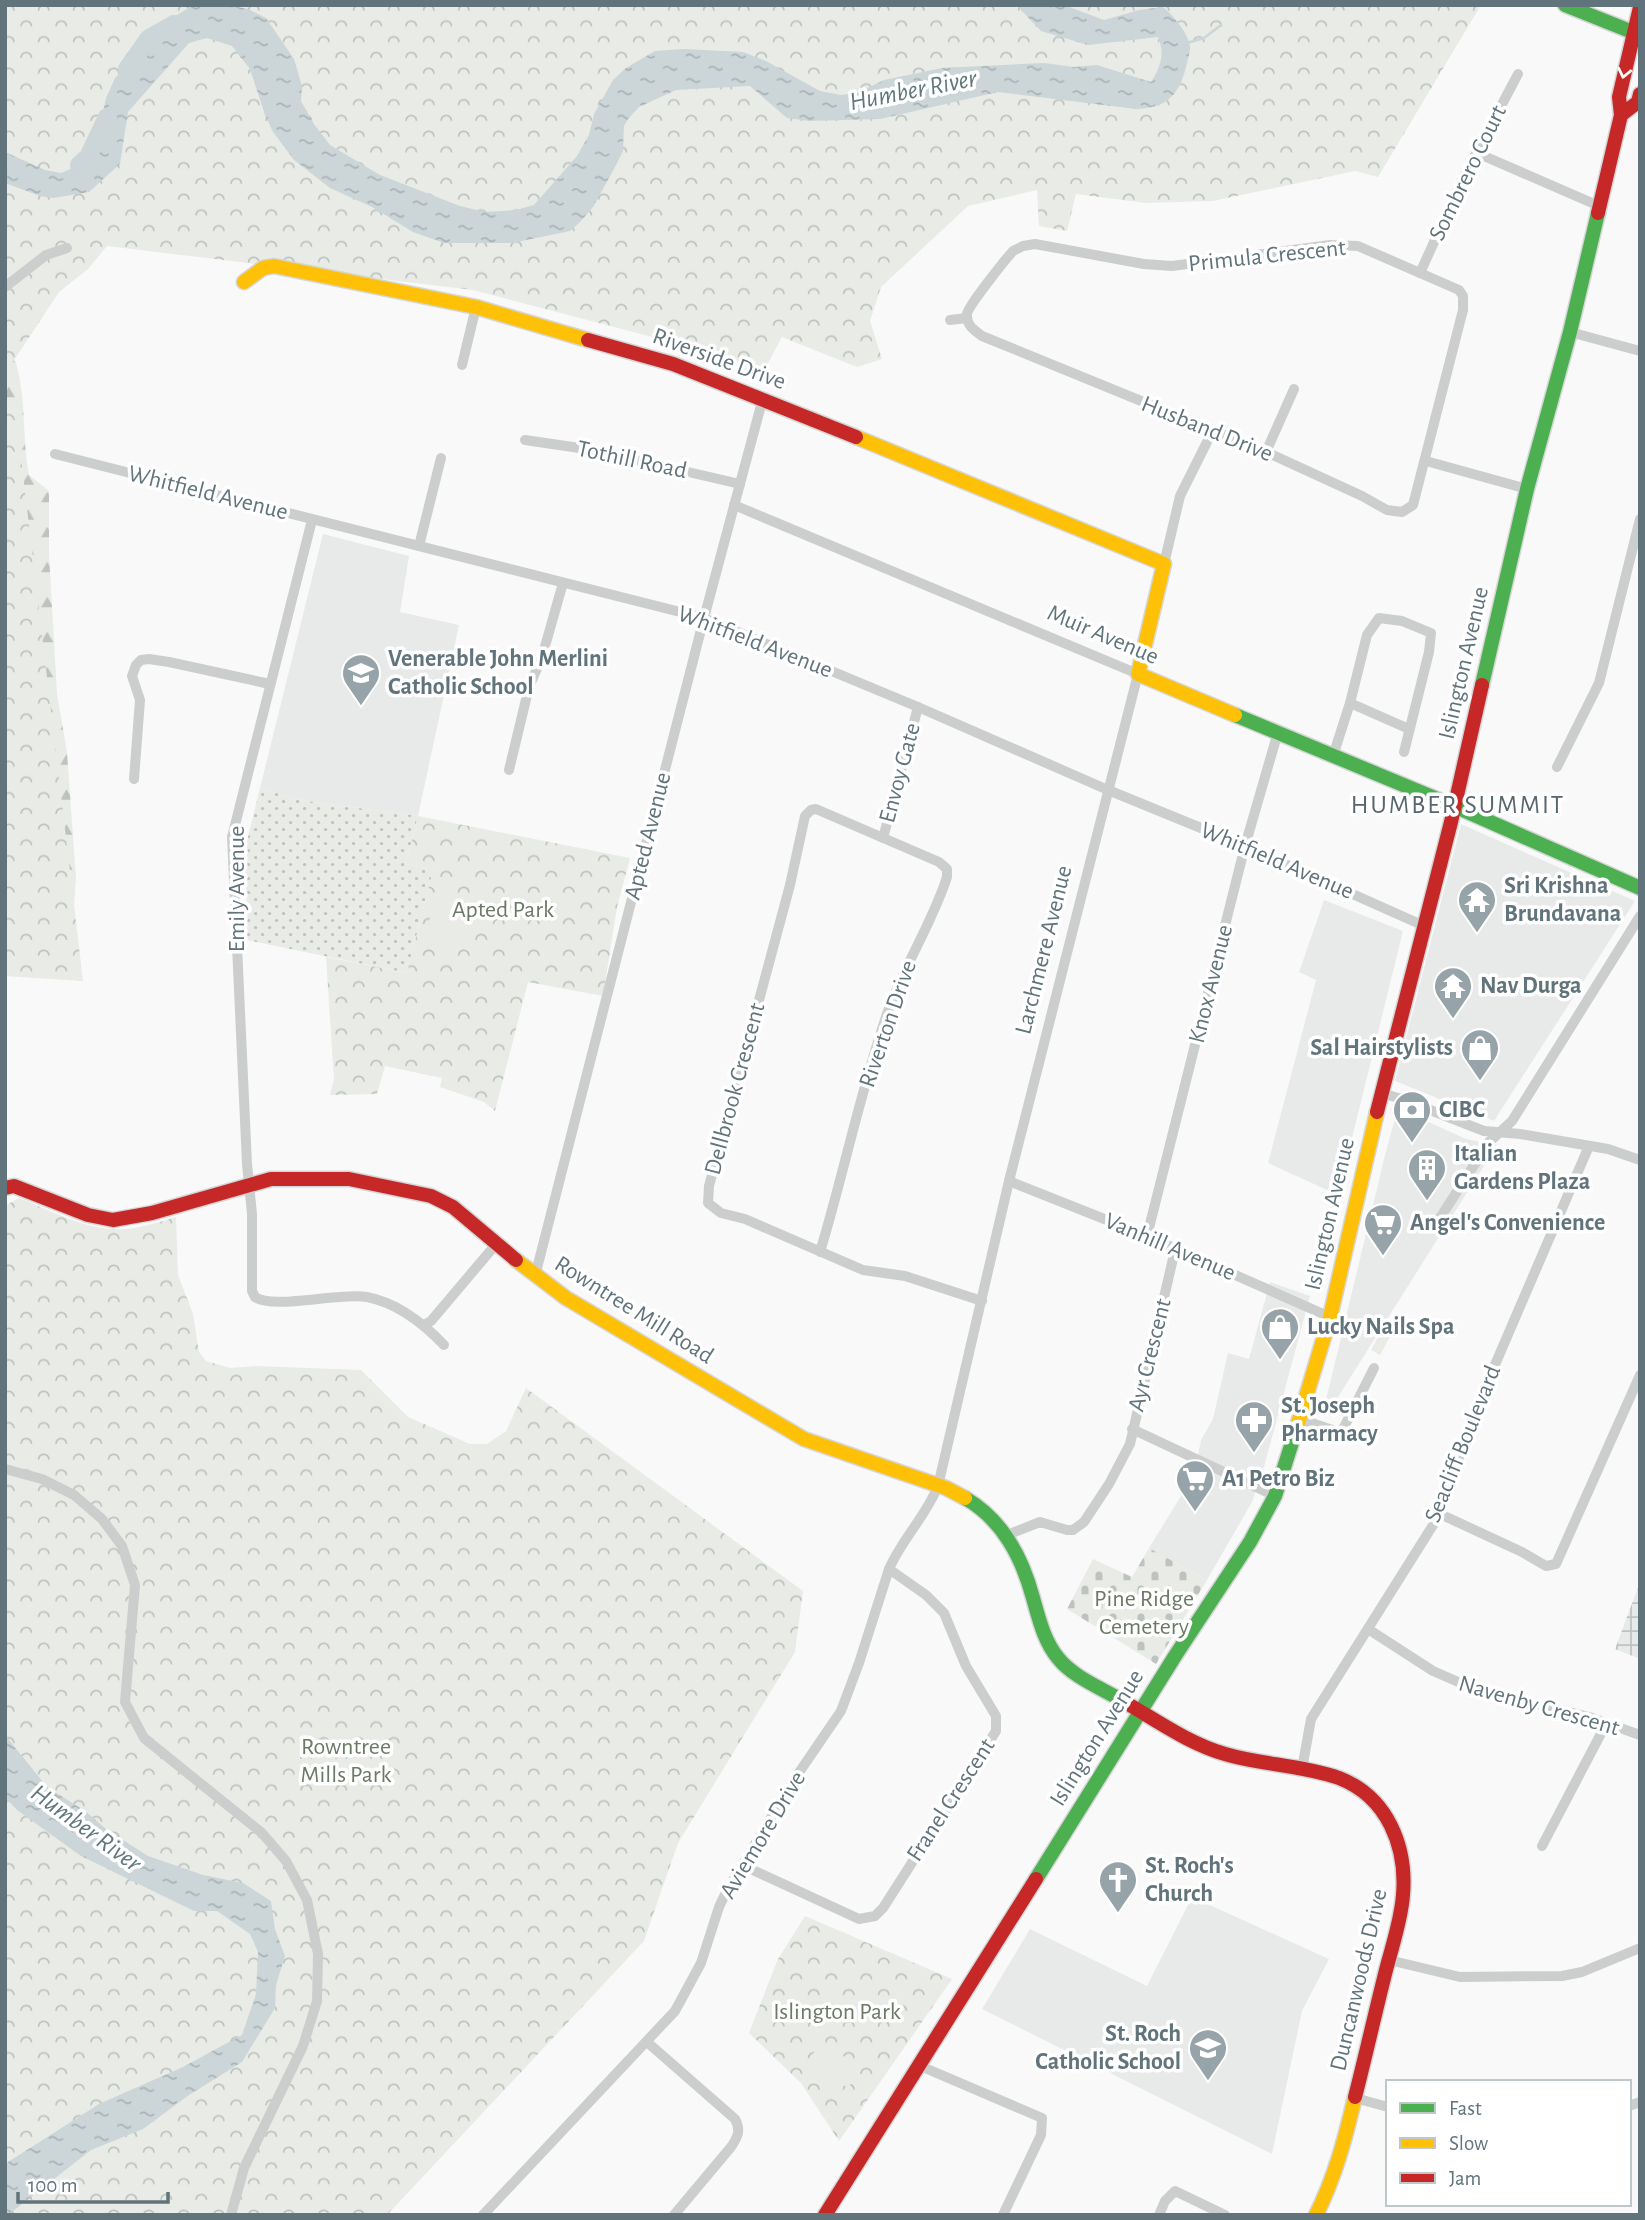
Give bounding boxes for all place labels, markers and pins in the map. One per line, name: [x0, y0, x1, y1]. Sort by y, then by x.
place label: Venerable John Merlini Catholic School: [388, 647, 608, 699]
school or university icon: Venerable John Merlini Catholic School: [340, 652, 382, 707]
place label: Sri Krishna Brundavana: [1504, 874, 1621, 926]
temple icon: Sri Krishna Brundavana: [1456, 879, 1498, 934]
temple icon: Nav Durga: [1432, 965, 1474, 1020]
place label: Nav Durga: [1480, 974, 1582, 998]
shop icon: Sal Hairstylists: [1459, 1027, 1501, 1082]
place label: Sal Hairstylists: [1310, 1036, 1453, 1060]
bank icon: CIBC: [1391, 1089, 1433, 1144]
place label: CIBC: [1439, 1098, 1485, 1122]
place label: Italian Gardens Plaza: [1454, 1142, 1590, 1194]
building icon: Italian Gardens Plaza: [1406, 1147, 1448, 1202]
supermarket icon: Angel's Convenience: [1362, 1202, 1404, 1257]
place label: Angel's Convenience: [1410, 1211, 1605, 1235]
shop icon: Lucky Nails Spa: [1259, 1306, 1301, 1361]
place label: Lucky Nails Spa: [1307, 1315, 1454, 1339]
place label: St. Joseph Pharmacy: [1281, 1394, 1378, 1446]
pharmacy icon: St. Joseph Pharmacy: [1233, 1399, 1275, 1454]
supermarket icon: A1 Petro Biz: [1174, 1458, 1216, 1513]
place label: A1 Petro Biz: [1222, 1467, 1335, 1491]
place label: St. Roch's Church: [1145, 1854, 1234, 1906]
church icon: St. Roch's Church: [1097, 1859, 1139, 1914]
place label: St. Roch Catholic School: [1035, 2022, 1181, 2074]
school or university icon: St. Roch Catholic School: [1187, 2027, 1229, 2082]

